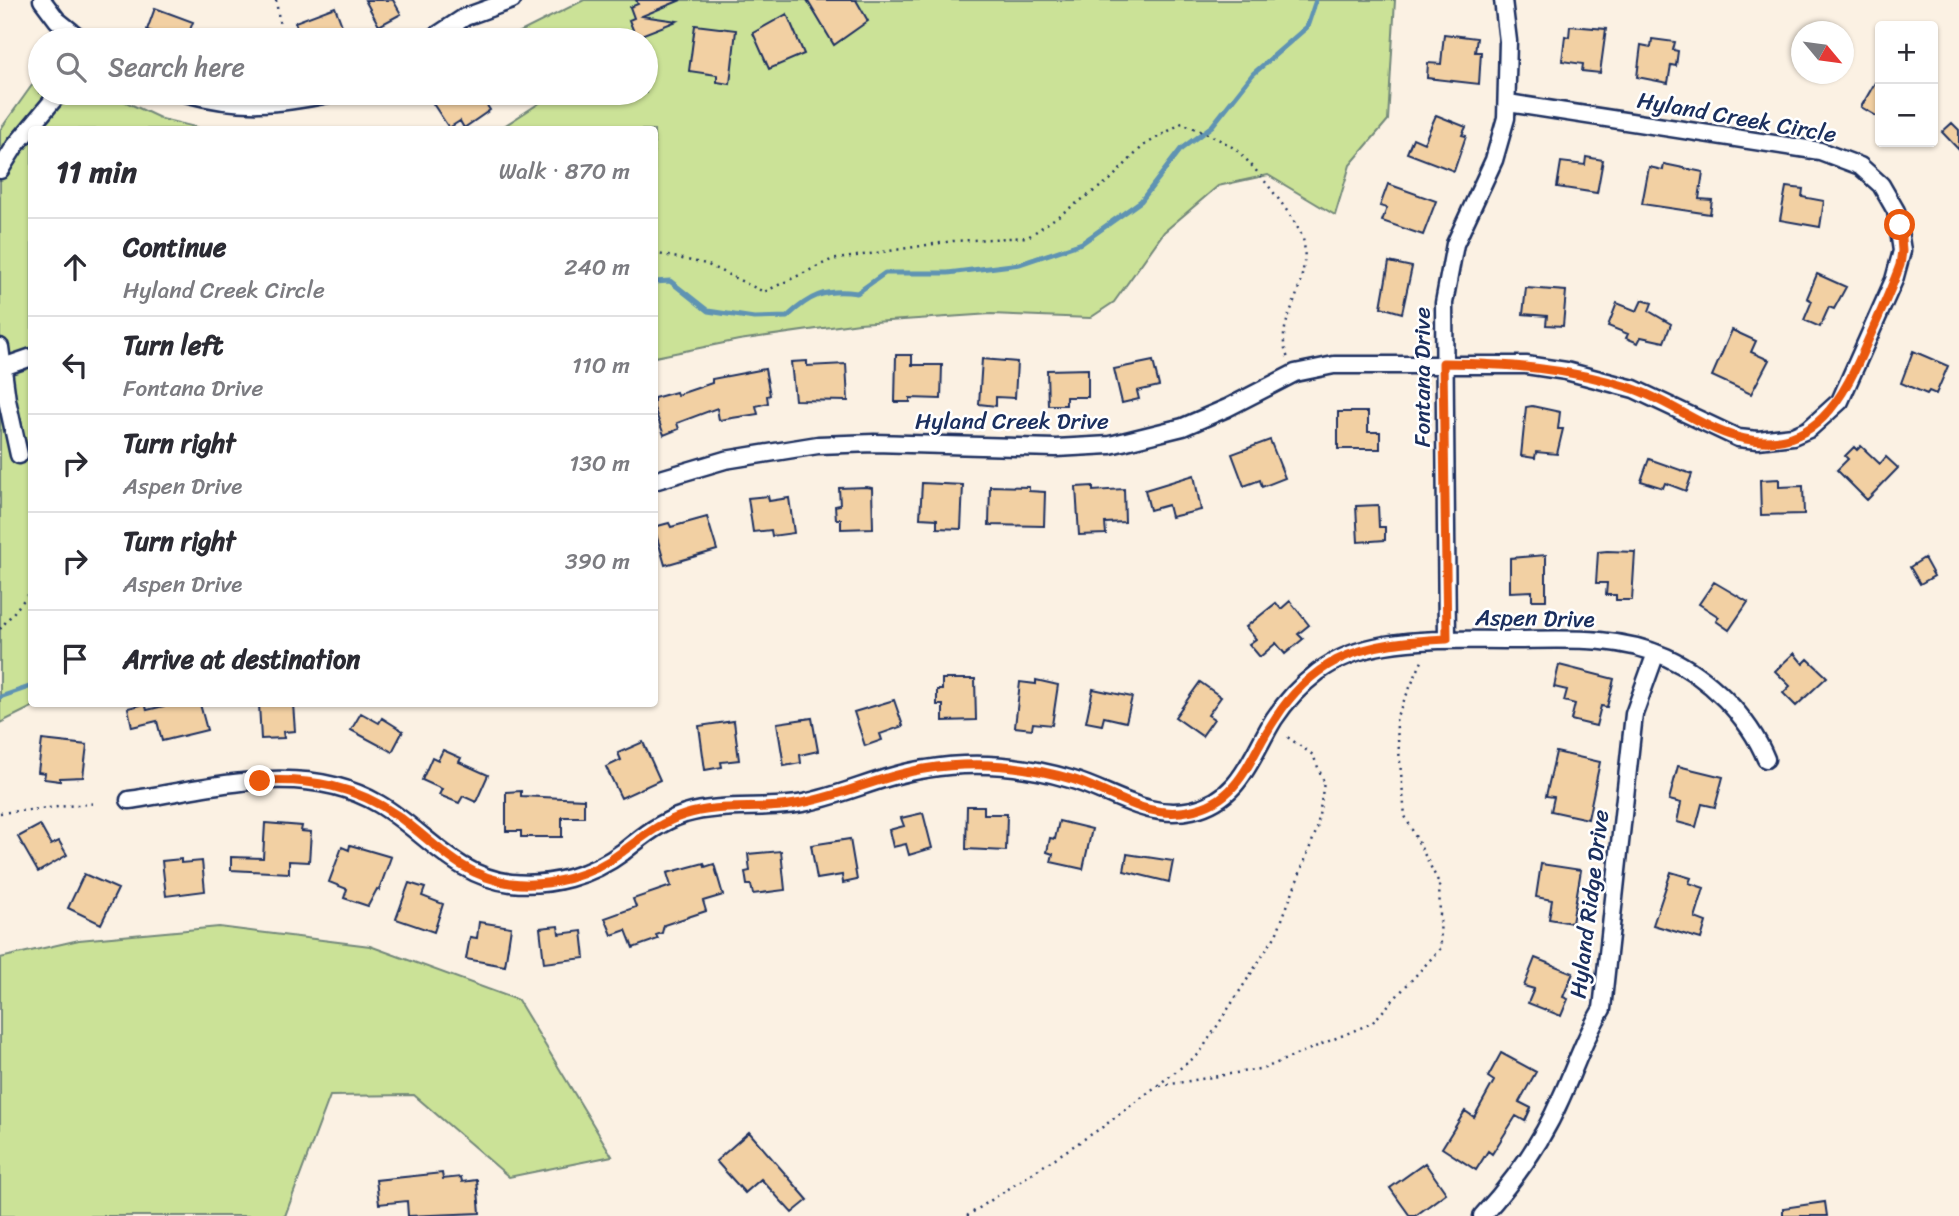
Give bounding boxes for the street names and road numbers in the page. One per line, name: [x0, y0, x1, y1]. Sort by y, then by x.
street label: Hyland Creek Circle: [1634, 80, 1840, 155]
street label: Fontana Drive: [1402, 307, 1443, 447]
street label: Hyland Creek Drive: [915, 401, 1109, 442]
street label: Aspen Drive: [1474, 597, 1595, 640]
street label: Hyland Ridge Drive: [1558, 807, 1621, 1001]

